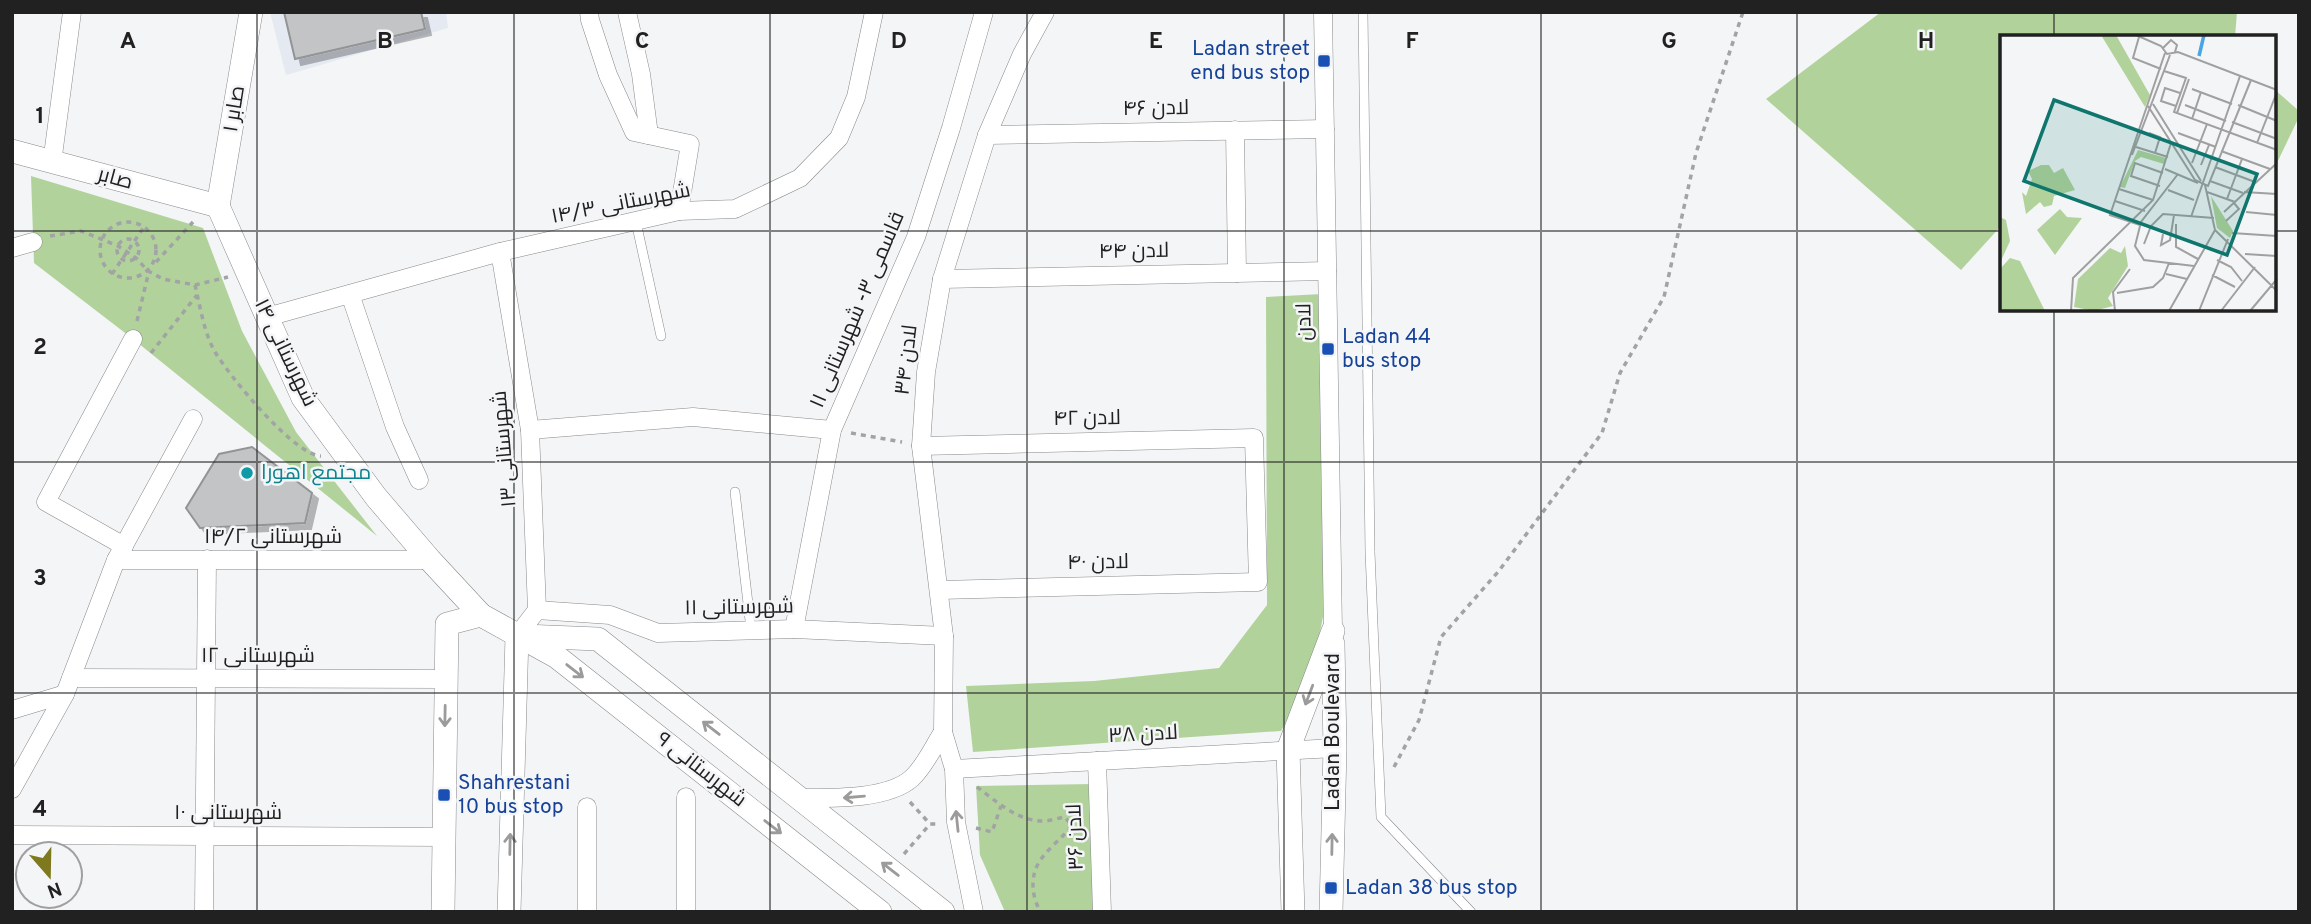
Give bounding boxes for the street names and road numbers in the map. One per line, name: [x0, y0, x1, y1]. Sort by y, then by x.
street label: صابر ۱: [218, 84, 252, 134]
street label: لادن ۴۶: [1122, 95, 1190, 123]
street label: صابر: [93, 161, 136, 197]
street label: شهرستانی ۱۴/۳: [549, 177, 693, 231]
street label: قاسمی ۳- شهرستانی ۱۱: [804, 208, 912, 412]
street label: لادن ۴۴: [1099, 238, 1169, 266]
street label: شهرستانی ۱۴: [247, 295, 323, 411]
street label: لادن: [1291, 303, 1319, 341]
street label: لادن ۳۴: [889, 323, 925, 397]
street label: شهرستانی ۱۳: [486, 390, 524, 508]
street label: لادن ۴۲: [1053, 405, 1121, 433]
street label: شهرستانی ۱۴/۲: [204, 524, 342, 551]
street label: لادن ۴۰: [1067, 549, 1129, 577]
street label: شهرستانی ۱۱: [684, 594, 794, 622]
street label: شهرستانی ۱۲: [201, 643, 315, 670]
street label: Ladan Boulevard: [1320, 653, 1347, 811]
street label: لادن ۳۸: [1107, 720, 1179, 750]
street label: شهرستانی ۹: [650, 726, 752, 814]
street label: شهرستانی ۱۰: [174, 800, 282, 827]
street label: لادن ۳۶: [1061, 803, 1091, 871]

